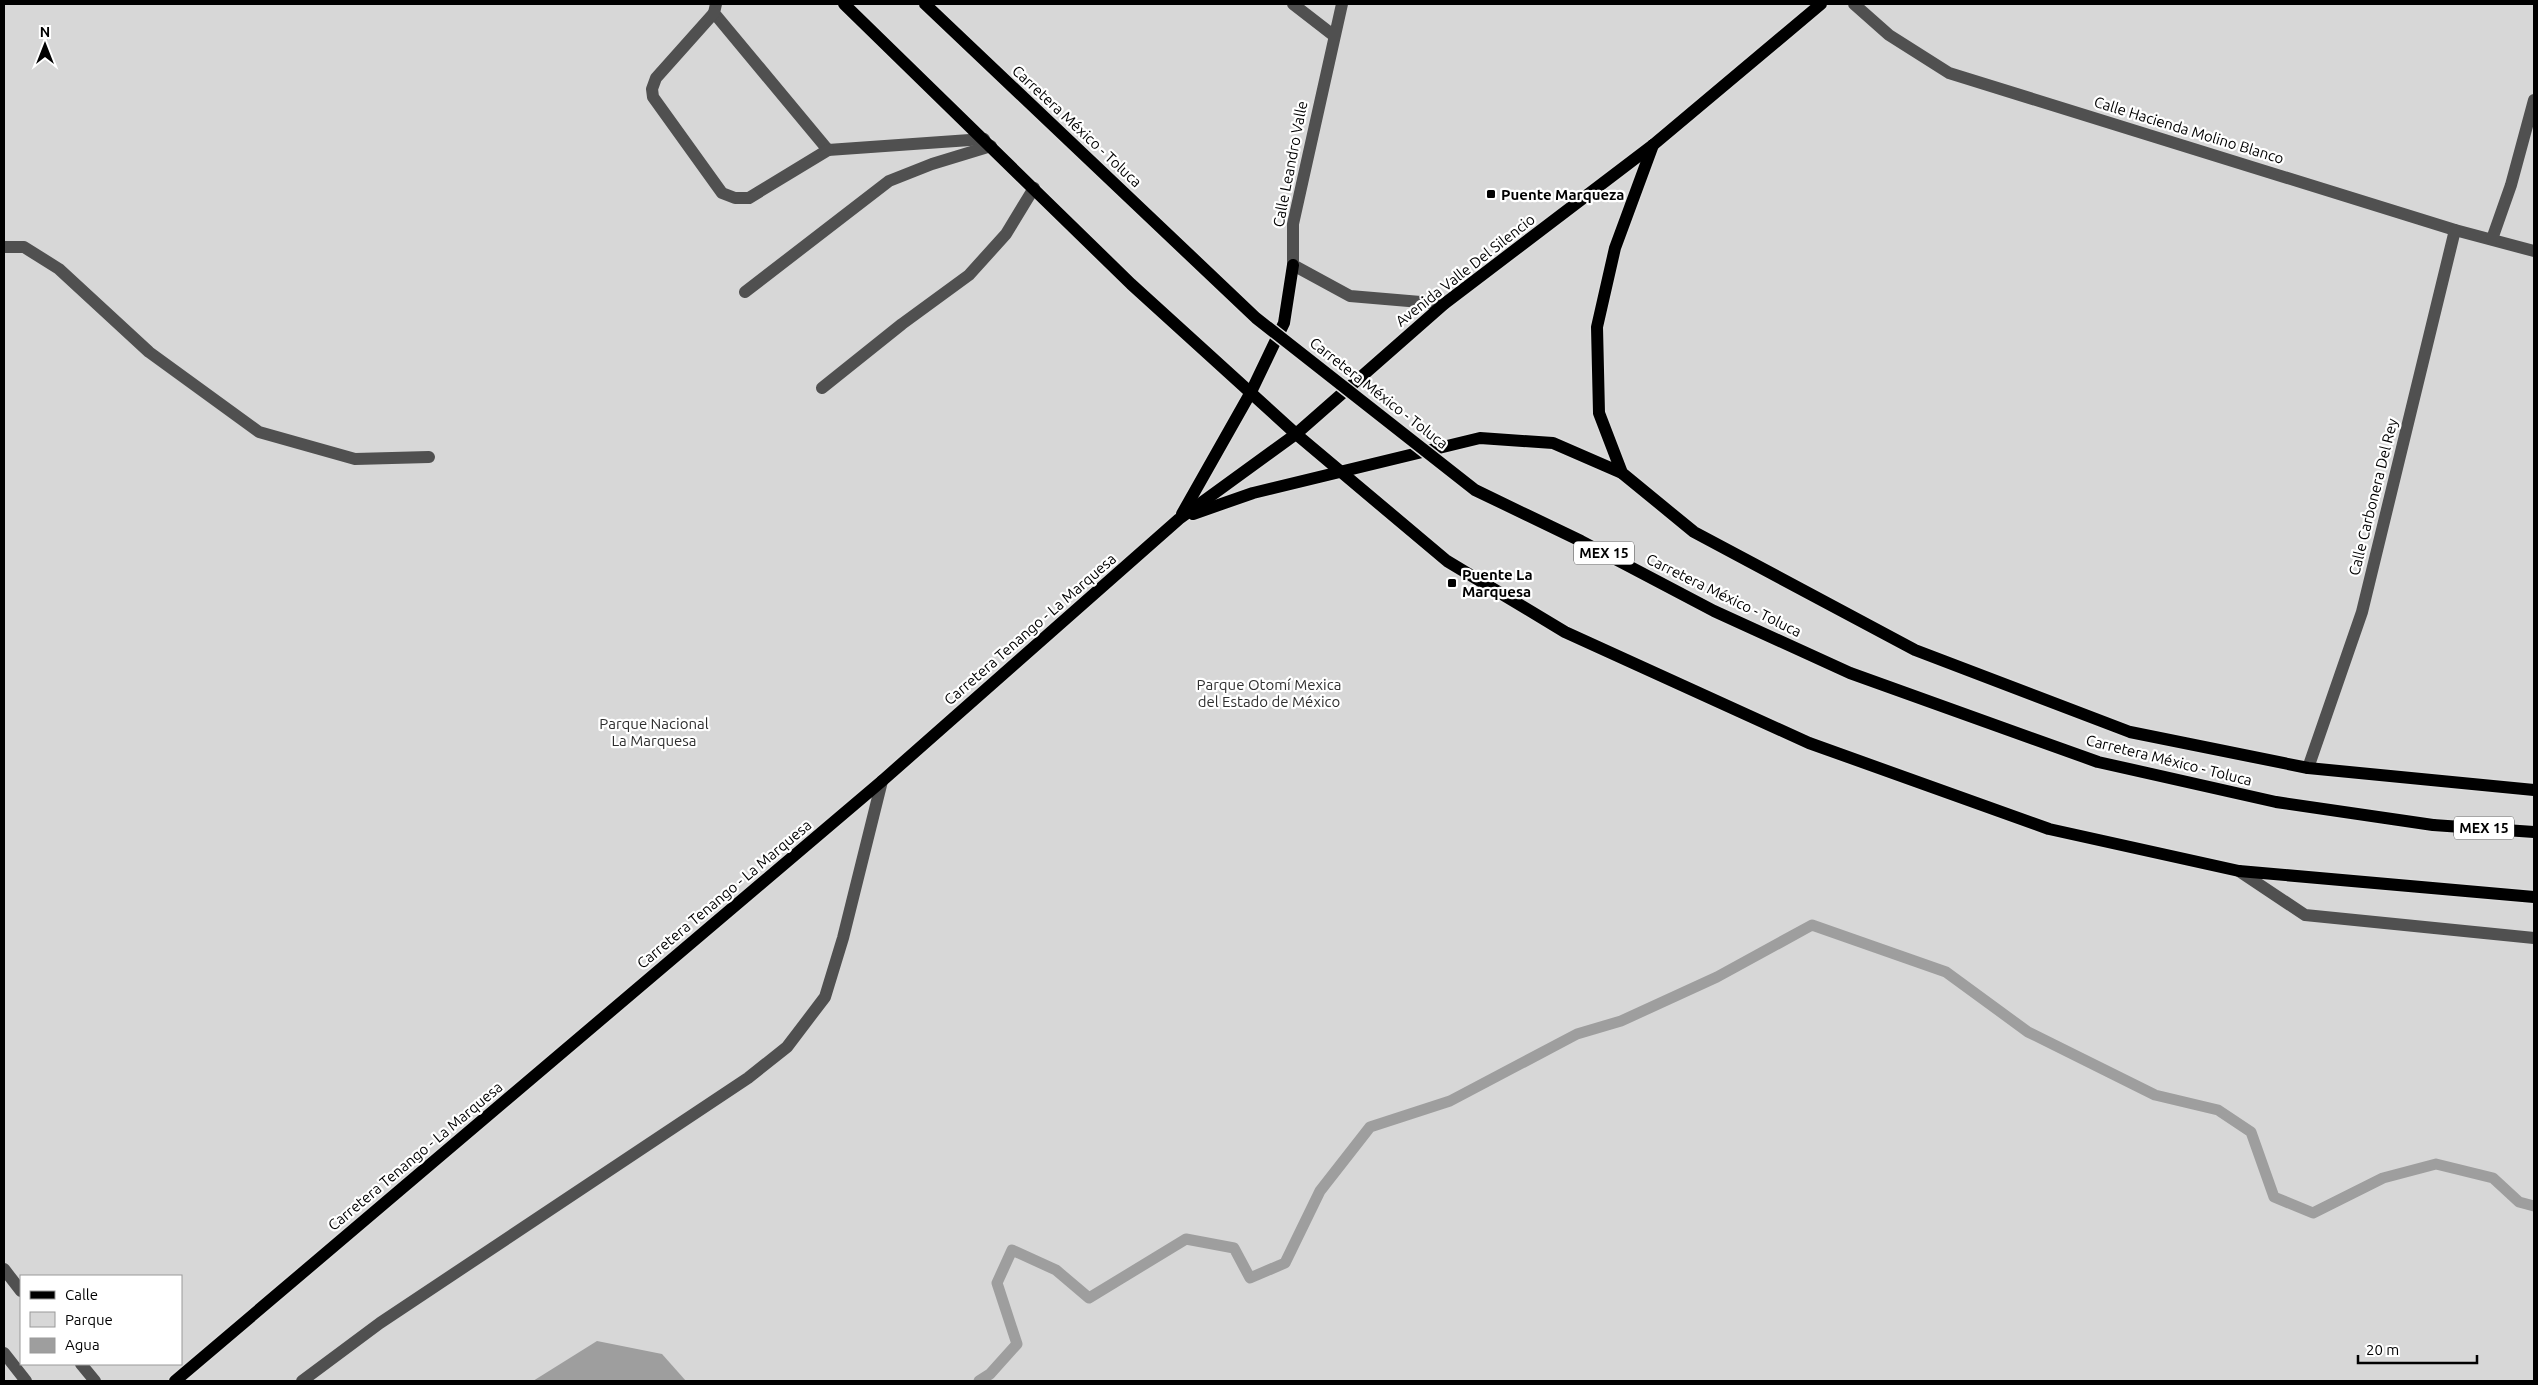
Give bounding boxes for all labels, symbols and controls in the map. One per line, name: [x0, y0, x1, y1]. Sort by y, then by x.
north arrow: [20, 20, 70, 70]
text: N: [40, 24, 50, 40]
street label: Carretera México - Toluca: [1009, 62, 1145, 190]
street label: Calle Hacienda Molino Blanco: [2092, 93, 2286, 167]
street label: Calle Leandro Valle: [1269, 99, 1311, 229]
place label: Puente Marqueza: [1501, 186, 1624, 203]
marker: Puente Marqueza: [1485, 188, 1497, 200]
street label: Avenida Valle Del Silencio: [1392, 210, 1538, 330]
street label: Carretera México - Toluca: [1307, 334, 1451, 452]
street label: Calle Carbonera Del Rey: [2345, 417, 2401, 577]
road number: MEX 15: [1574, 542, 1634, 564]
street label: Carretera Tenango - La Marquesa: [941, 550, 1119, 708]
street label: Carretera México - Toluca: [1644, 550, 1804, 640]
place label: Puente La Marquesa: [1462, 566, 1533, 600]
marker: Puente La Marquesa: [1446, 577, 1458, 589]
park label: Parque Otomí Mexica del Estado de México: [1197, 676, 1341, 710]
park label: Parque Nacional La Marquesa: [599, 715, 709, 749]
street label: Carretera México - Toluca: [2084, 731, 2254, 789]
street label: Carretera Tenango - La Marquesa: [634, 816, 814, 972]
road number: MEX 15: [2454, 816, 2514, 840]
street label: Carretera Tenango - La Marquesa: [325, 1078, 505, 1234]
legend: [20, 1275, 182, 1365]
text: Calle: [65, 1286, 98, 1303]
text: Parque: [65, 1311, 113, 1328]
scale bar: [2358, 1332, 2477, 1364]
text: Agua: [65, 1336, 100, 1353]
text: 20 m: [2366, 1341, 2399, 1358]

